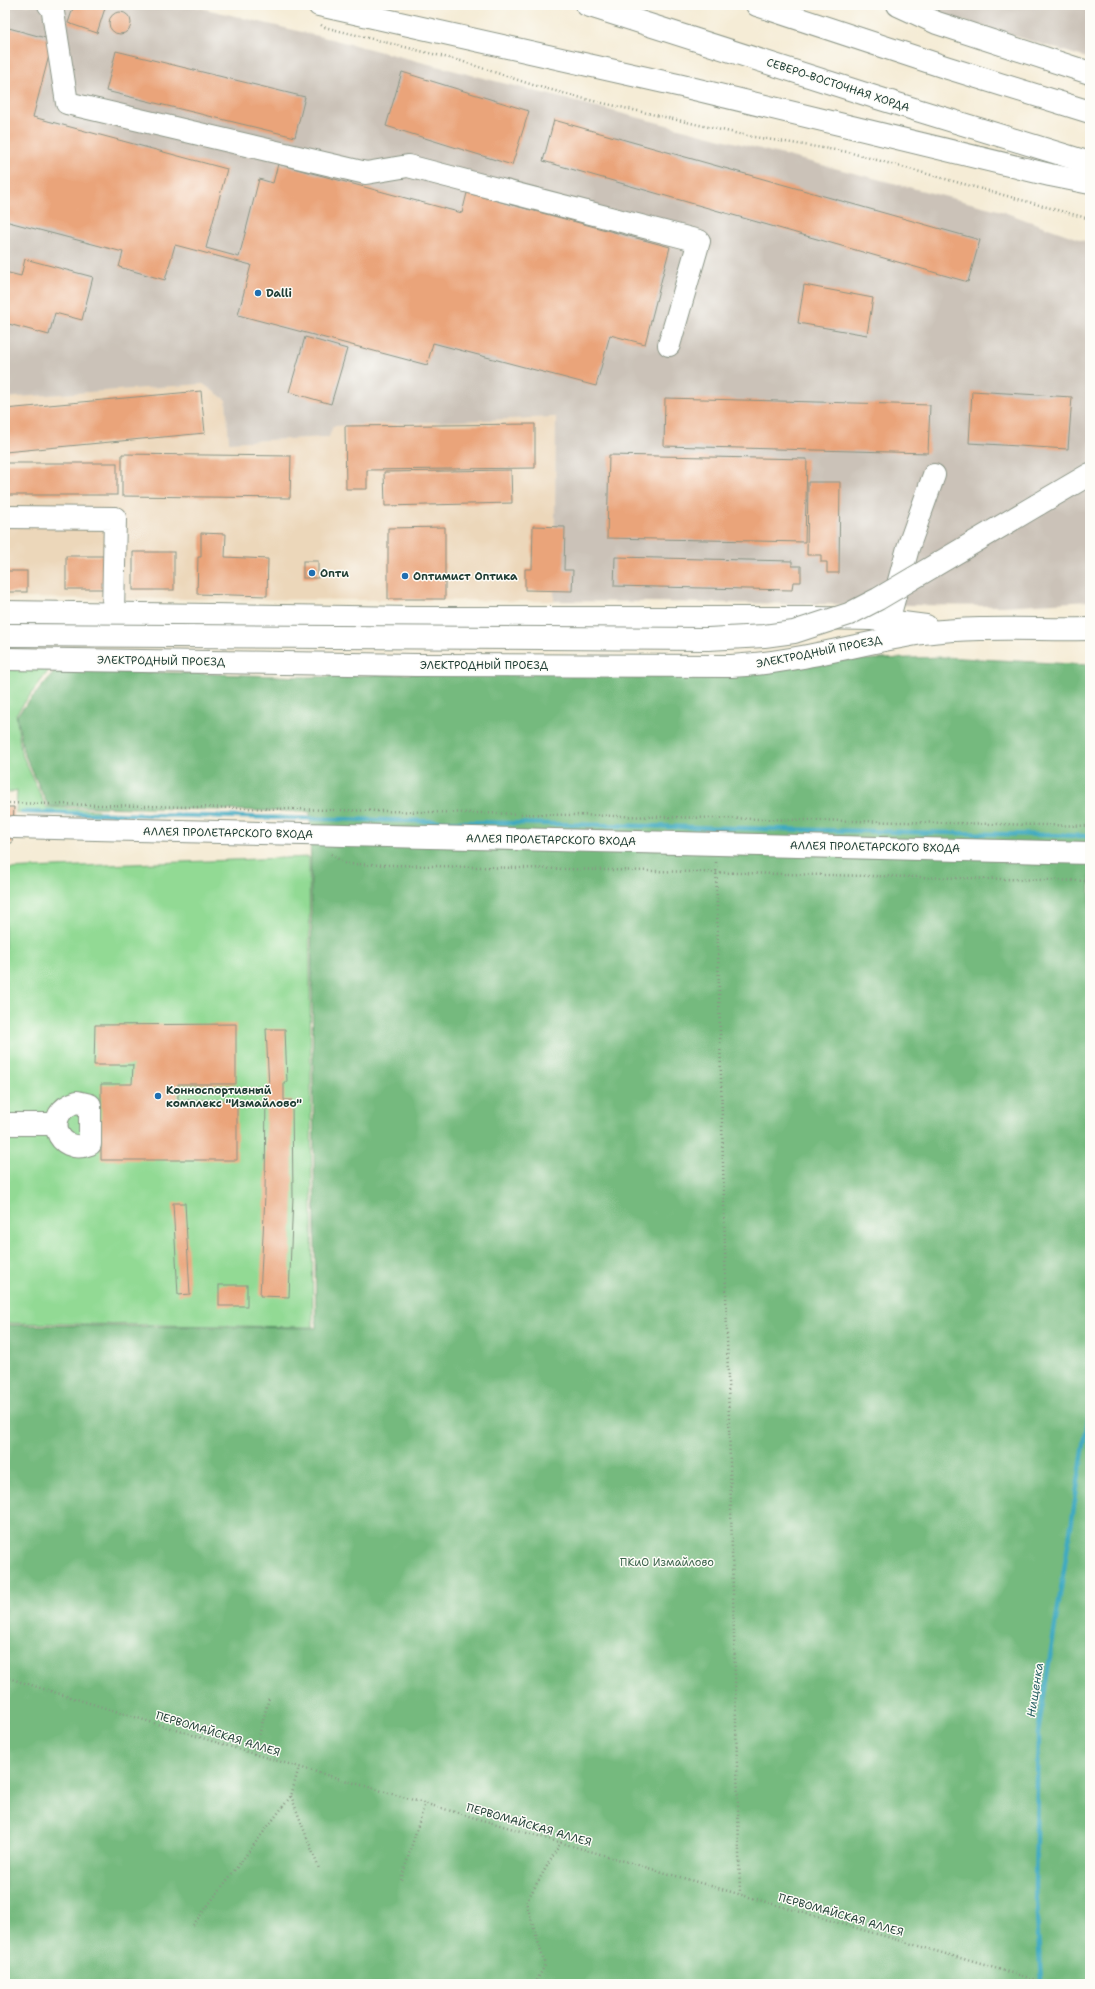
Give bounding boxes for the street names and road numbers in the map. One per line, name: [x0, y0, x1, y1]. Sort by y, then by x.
street label: СЕВЕРО-ВОСТОЧНАЯ ХОРДА: [764, 55, 912, 115]
street label: ЭЛЕКТРОДНЫЙ ПРОЕЗД: [755, 631, 884, 672]
street label: ЭЛЕКТРОДНЫЙ ПРОЕЗД: [97, 651, 226, 670]
street label: ЭЛЕКТРОДНЫЙ ПРОЕЗД: [420, 657, 549, 673]
street label: АЛЛЕЯ ПРОЛЕТАРСКОГО ВХОДА: [143, 824, 313, 842]
street label: АЛЛЕЯ ПРОЛЕТАРСКОГО ВХОДА: [466, 831, 636, 849]
street label: АЛЛЕЯ ПРОЛЕТАРСКОГО ВХОДА: [790, 838, 960, 856]
street label: ПЕРВОМАЙСКАЯ АЛЛЕЯ: [154, 1707, 282, 1760]
street label: ПЕРВОМАЙСКАЯ АЛЛЕЯ: [465, 1799, 594, 1850]
street label: ПЕРВОМАЙСКАЯ АЛЛЕЯ: [777, 1889, 906, 1940]

